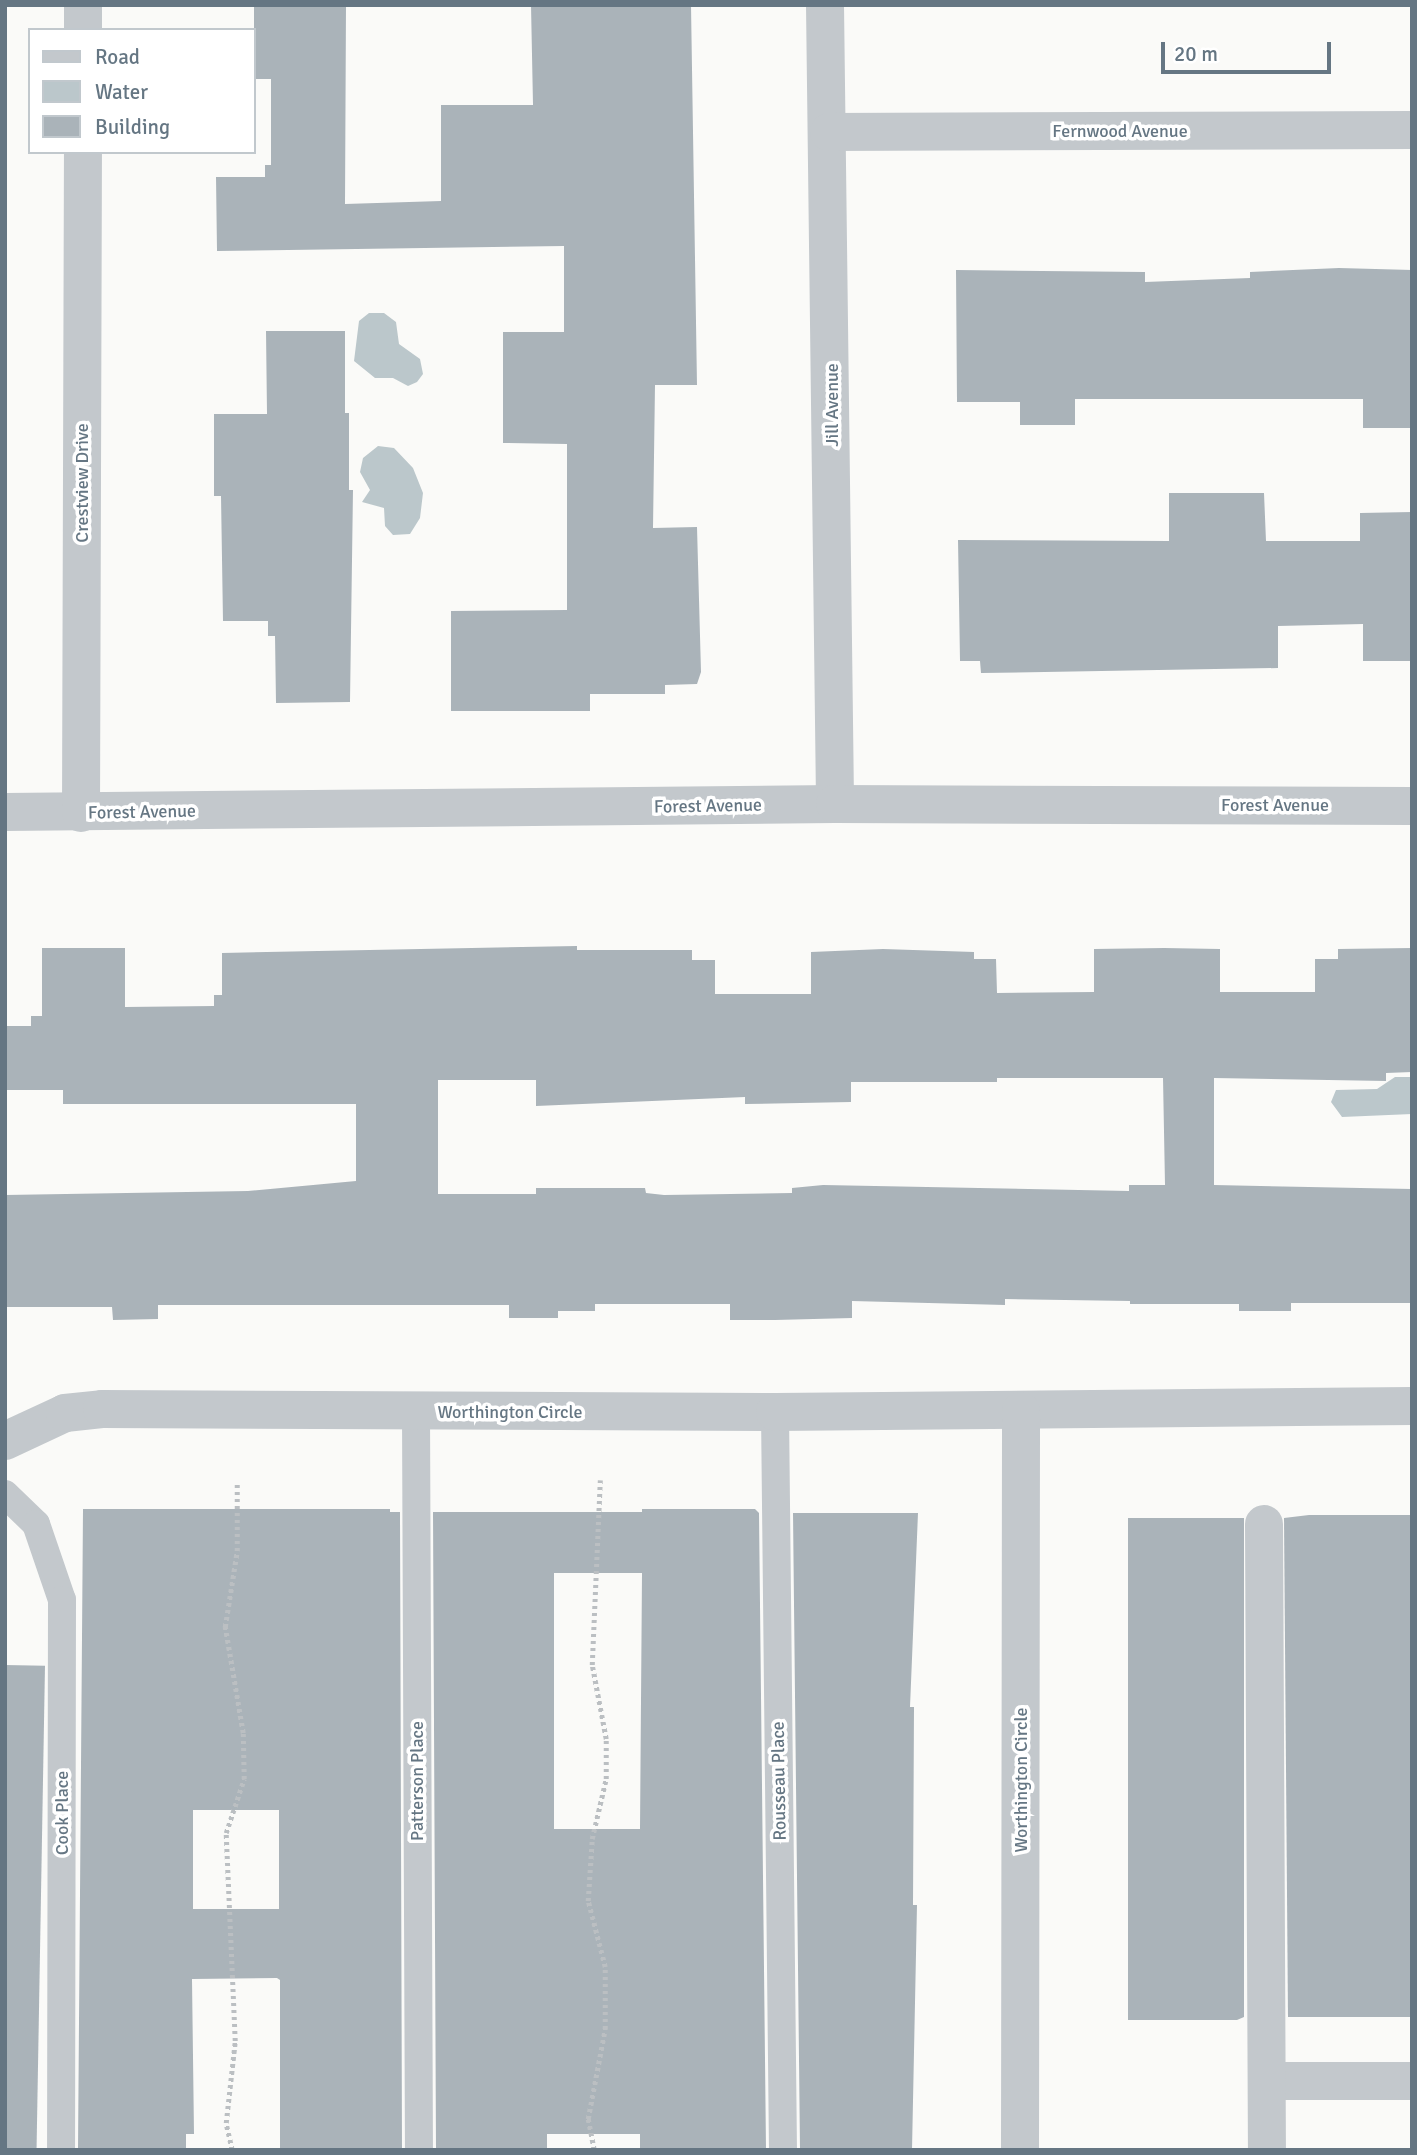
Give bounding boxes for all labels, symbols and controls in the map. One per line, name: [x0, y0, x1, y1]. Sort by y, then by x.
legend: [28, 28, 256, 154]
scale bar: [1165, 28, 1335, 72]
text: 20 m: [1174, 41, 1218, 67]
text: Road: [95, 44, 140, 70]
text: Water: [95, 79, 148, 105]
text: Building: [95, 114, 170, 140]
street label: Fernwood Avenue: [1052, 120, 1188, 142]
street label: Jill Avenue: [821, 363, 843, 447]
street label: Crestview Drive: [71, 423, 93, 543]
street label: Forest Avenue: [654, 794, 762, 818]
street label: Forest Avenue: [1221, 794, 1329, 816]
street label: Forest Avenue: [88, 800, 196, 824]
street label: Worthington Circle: [437, 1401, 583, 1423]
street label: Worthington Circle: [1010, 1707, 1032, 1853]
street label: Patterson Place: [406, 1721, 428, 1841]
street label: Rousseau Place: [767, 1721, 791, 1841]
street label: Cook Place: [51, 1771, 73, 1855]

